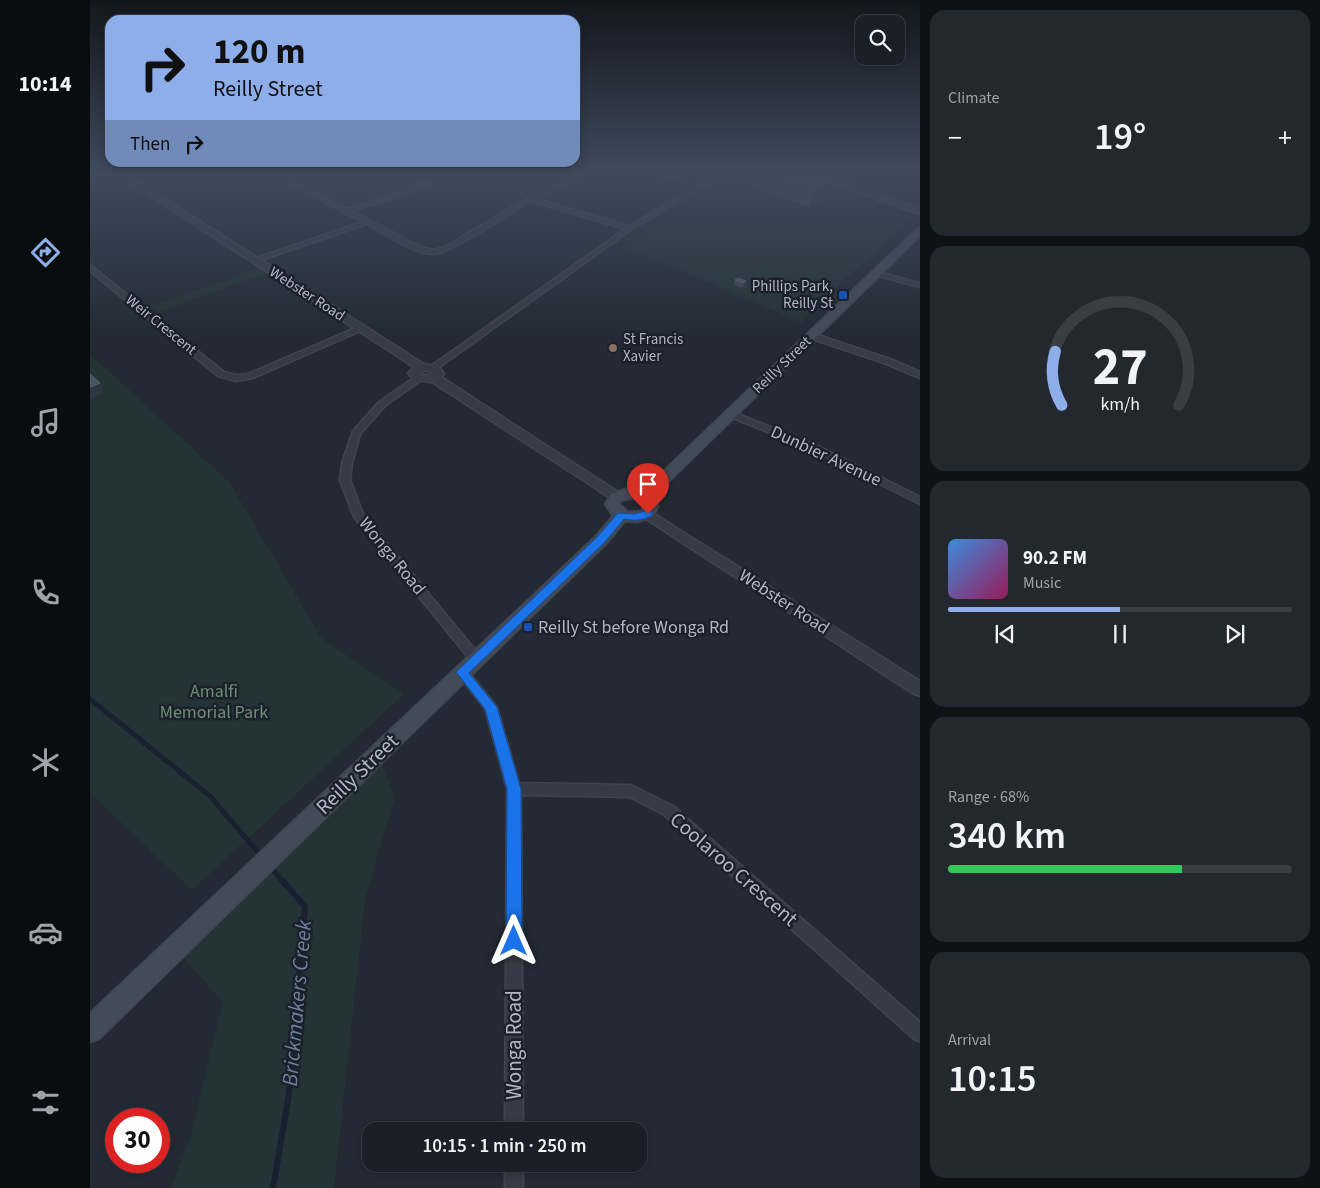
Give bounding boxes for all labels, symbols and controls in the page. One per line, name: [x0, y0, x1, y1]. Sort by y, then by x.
map controls: [855, 15, 905, 65]
button: search: [855, 15, 905, 65]
text: 120 m: [213, 27, 305, 77]
icon: right: [130, 35, 195, 100]
text: 10:14: [18, 68, 72, 100]
text: Reilly Street: [213, 73, 323, 105]
text: Climate: [948, 87, 999, 109]
text: 19°: [1094, 110, 1146, 164]
text: −: [948, 118, 962, 158]
text: +: [1278, 118, 1292, 158]
icon: right: [180, 130, 208, 158]
text: Then: [130, 131, 170, 158]
icon: directions: [28, 235, 63, 270]
street label: Webster Road: [265, 262, 349, 326]
place label: Phillips Park, Reilly St: [752, 276, 833, 314]
marker: Phillips Park, Reilly St: [837, 289, 849, 301]
street label: Weir Crescent: [121, 290, 201, 360]
place label: St Francis Xavier: [623, 329, 683, 367]
street label: Reilly Street: [748, 331, 816, 399]
text: 27: [1093, 331, 1147, 405]
marker: St Francis Xavier: [607, 342, 619, 354]
text: km/h: [1100, 392, 1140, 417]
icon: music: [28, 405, 63, 440]
street label: Dunbier Avenue: [767, 419, 885, 493]
pin: [627, 463, 669, 514]
icon: arrive: [634, 470, 662, 498]
street label: Wonga Road: [353, 512, 431, 600]
text: 90.2 FM: [1023, 545, 1087, 572]
street label: Webster Road: [734, 563, 834, 641]
text: Music: [1023, 572, 1061, 594]
icon: phone: [28, 575, 63, 610]
place label: Reilly St before Wonga Rd: [538, 615, 729, 640]
icon: previous: [991, 620, 1019, 648]
icon: pause: [1106, 620, 1134, 648]
icon: next: [1221, 620, 1249, 648]
marker: Reilly St before Wonga Rd: [522, 621, 534, 633]
park label: Amalfi Memorial Park: [160, 679, 268, 725]
street label: Reilly Street: [309, 727, 405, 821]
icon: climate: [28, 745, 63, 780]
text: Range · 68%: [948, 786, 1029, 808]
street label: Coolaroo Crescent: [663, 805, 805, 933]
text: 340 km: [948, 809, 1066, 863]
position arrow: [487, 914, 539, 966]
icon: car: [28, 915, 63, 950]
water label: Brickmakers Creek: [274, 918, 320, 1088]
street label: Wonga Road: [499, 990, 529, 1100]
text: Arrival: [948, 1029, 991, 1051]
text: 10:15: [948, 1052, 1036, 1106]
icon: filters: [28, 1085, 63, 1120]
speed limit sign: 30: [105, 1108, 170, 1173]
text: 10:15 · 1 min · 250 m: [422, 1133, 587, 1160]

